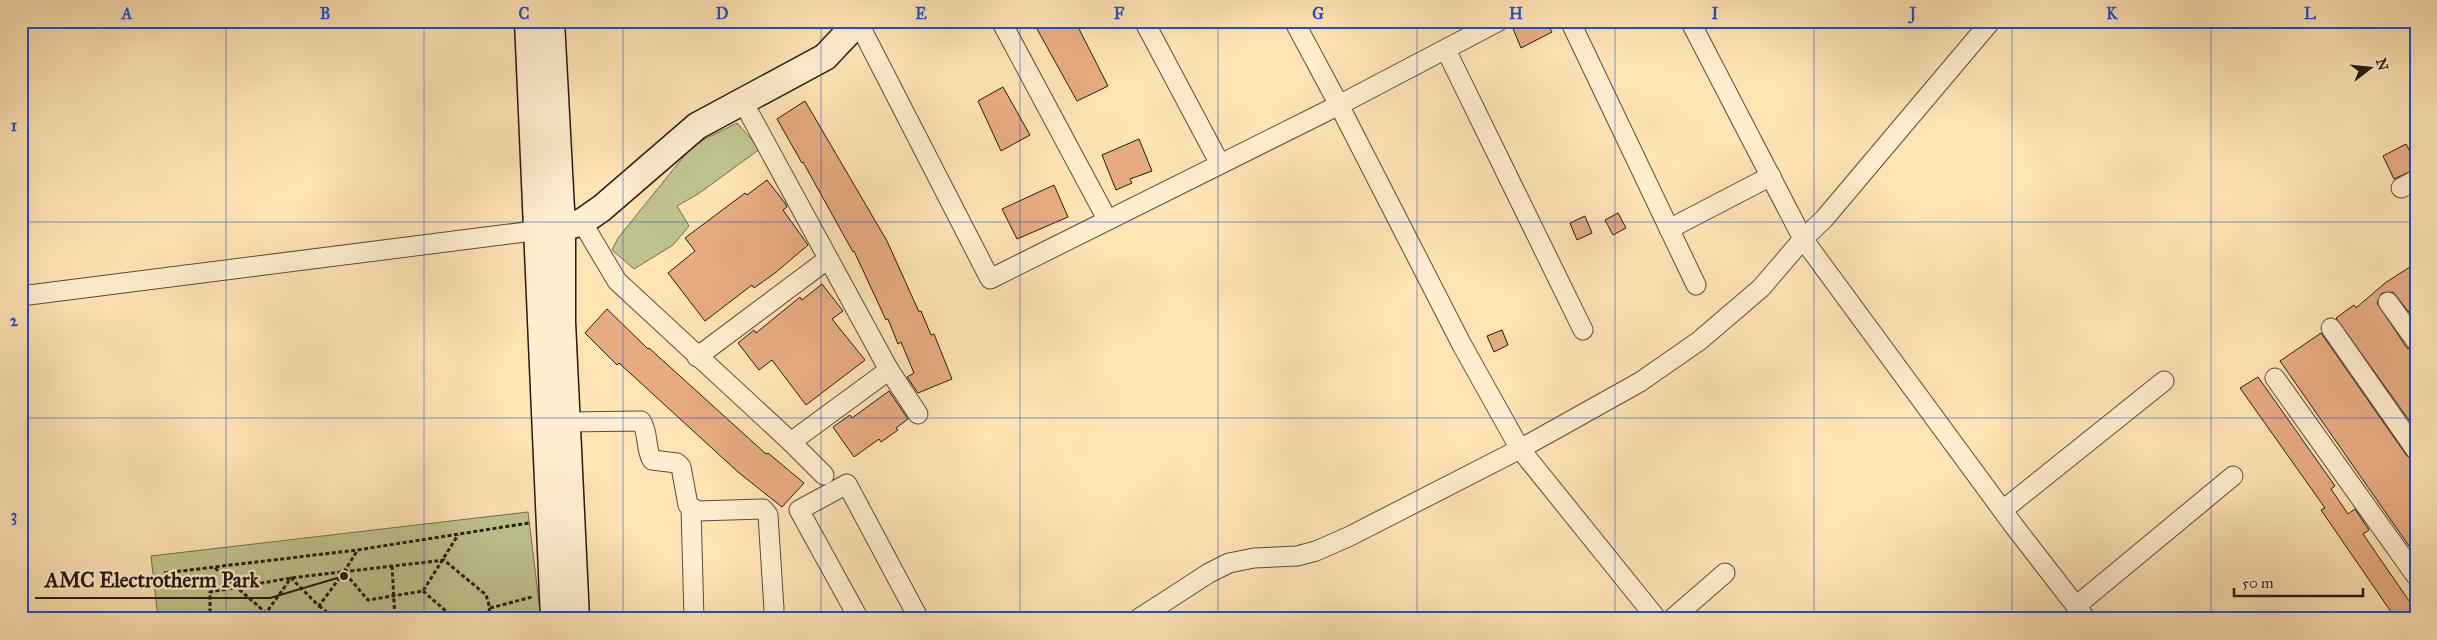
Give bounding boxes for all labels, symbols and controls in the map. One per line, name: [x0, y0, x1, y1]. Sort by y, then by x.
text: A: [121, 4, 133, 23]
text: B: [320, 4, 330, 23]
text: C: [519, 4, 530, 23]
text: D: [716, 4, 729, 23]
text: E: [915, 4, 927, 23]
text: F: [1114, 4, 1125, 23]
text: G: [1312, 4, 1324, 23]
text: H: [1509, 4, 1523, 23]
text: I: [1712, 4, 1719, 23]
text: J: [1908, 4, 1917, 24]
text: K: [2106, 4, 2118, 23]
text: L: [2304, 4, 2316, 23]
north arrow: [2344, 42, 2394, 92]
text: N: [2372, 57, 2392, 73]
text: 1: [11, 116, 18, 135]
text: 2: [10, 311, 19, 330]
text: 3: [11, 506, 17, 526]
callout: AMC Electrotherm Park: [35, 562, 270, 598]
scale bar: [2234, 565, 2363, 597]
text: AMC Electrotherm Park: [43, 567, 260, 593]
text: 50 m: [2242, 574, 2274, 592]

